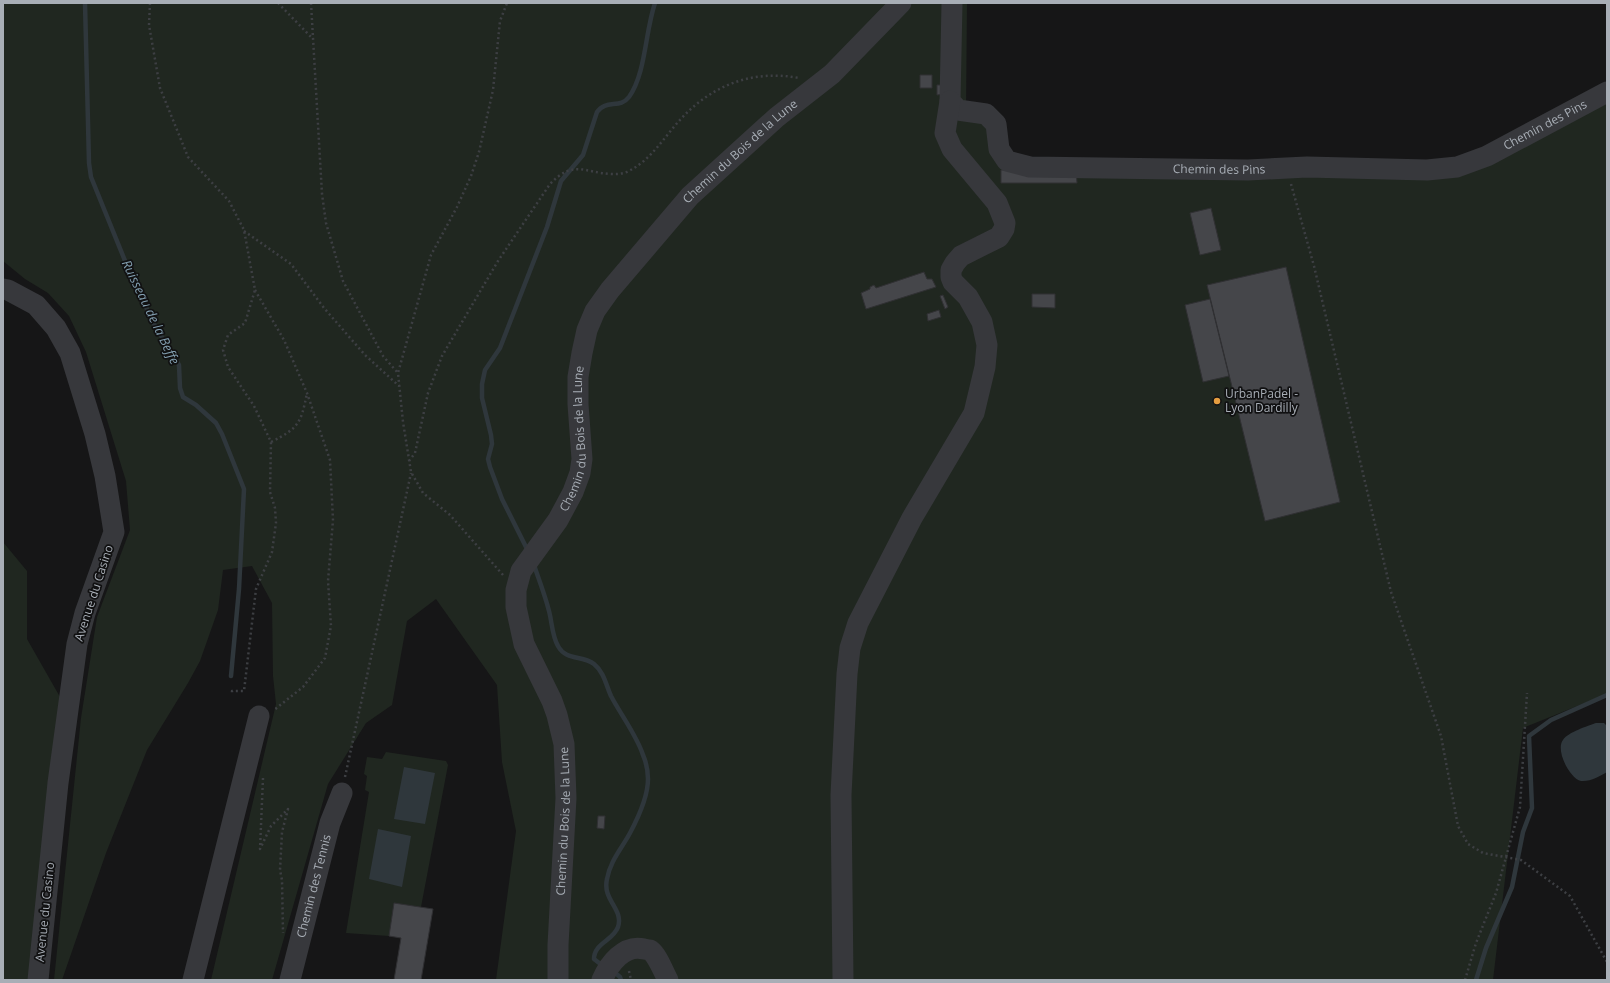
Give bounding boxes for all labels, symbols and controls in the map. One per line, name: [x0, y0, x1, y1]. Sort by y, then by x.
street label: Chemin du Bois de la Lune: [678, 95, 801, 207]
street label: Chemin des Pins: [1500, 95, 1590, 154]
street label: Chemin des Pins: [1173, 160, 1266, 178]
water label: Ruisseau de la Beffe: [118, 257, 184, 368]
street label: Chemin du Bois de la Lune: [555, 364, 590, 514]
place label: UrbanPadel - Lyon Dardilly: [1225, 385, 1299, 416]
marker: UrbanPadel - Lyon Dardilly: [1212, 396, 1222, 406]
street label: Avenue du Casino: [70, 543, 117, 643]
street label: Chemin du Bois de la Lune: [552, 746, 574, 896]
street label: Chemin des Tennis: [292, 832, 335, 939]
street label: Avenue du Casino: [31, 861, 58, 963]

